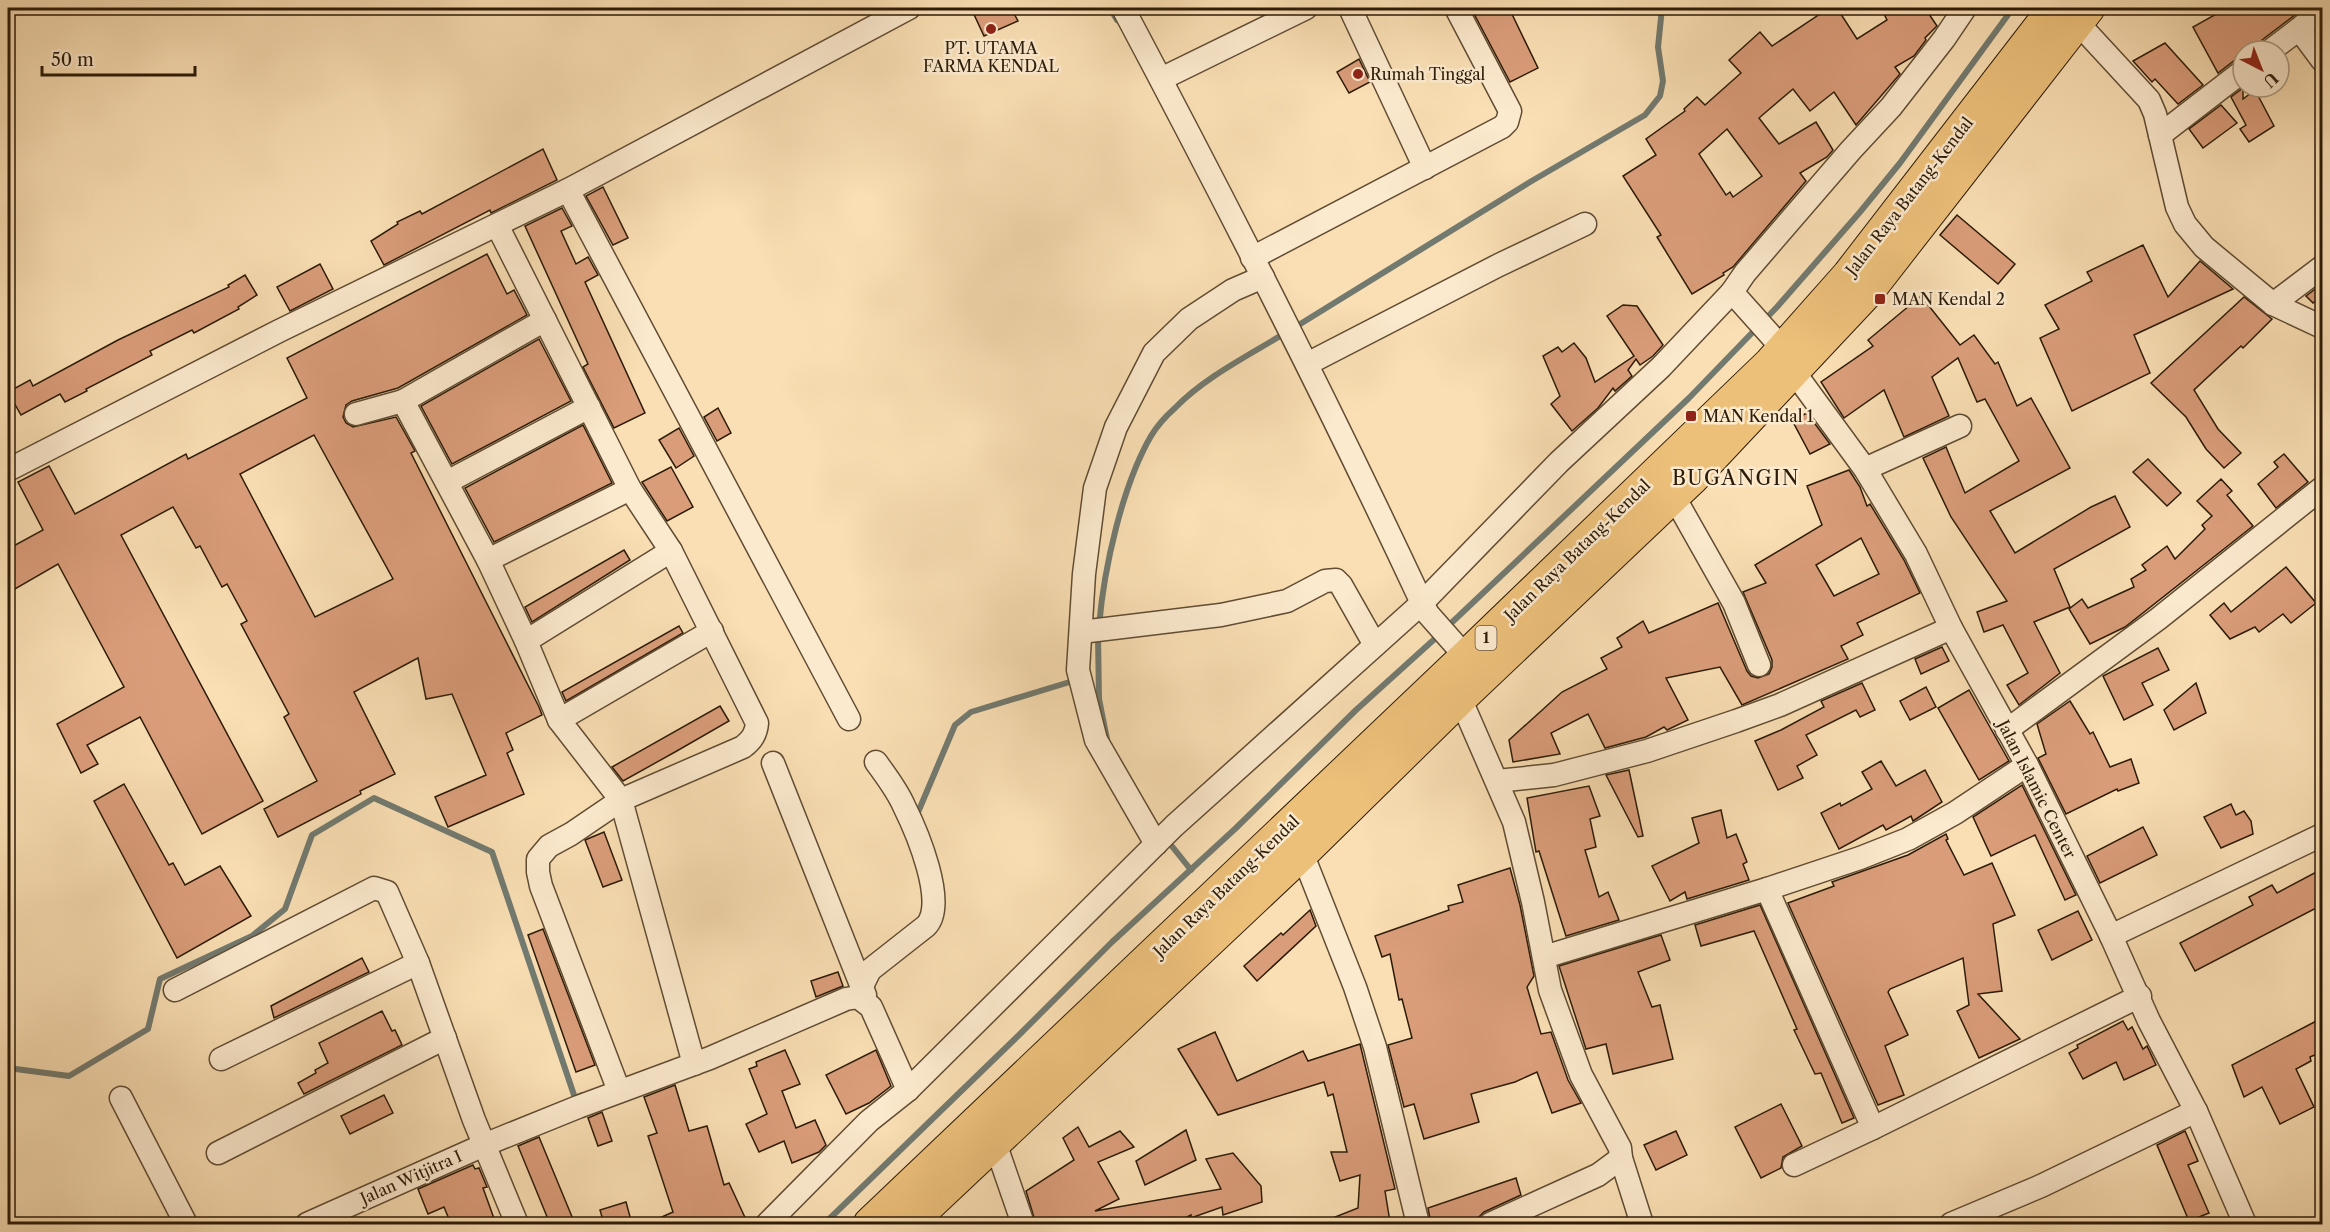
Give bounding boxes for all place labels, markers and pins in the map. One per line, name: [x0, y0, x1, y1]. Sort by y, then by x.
marker: PT. UTAMA FARMA KENDAL: [984, 22, 998, 36]
place label: PT. UTAMA FARMA KENDAL: [923, 38, 1060, 76]
place label: Rumah Tinggal: [1370, 64, 1486, 84]
marker: Rumah Tinggal: [1351, 67, 1365, 81]
place label: MAN Kendal 2: [1892, 289, 2005, 309]
marker: MAN Kendal 2: [1873, 292, 1887, 306]
place label: MAN Kendal 1: [1703, 406, 1814, 426]
marker: MAN Kendal 1: [1684, 409, 1698, 423]

